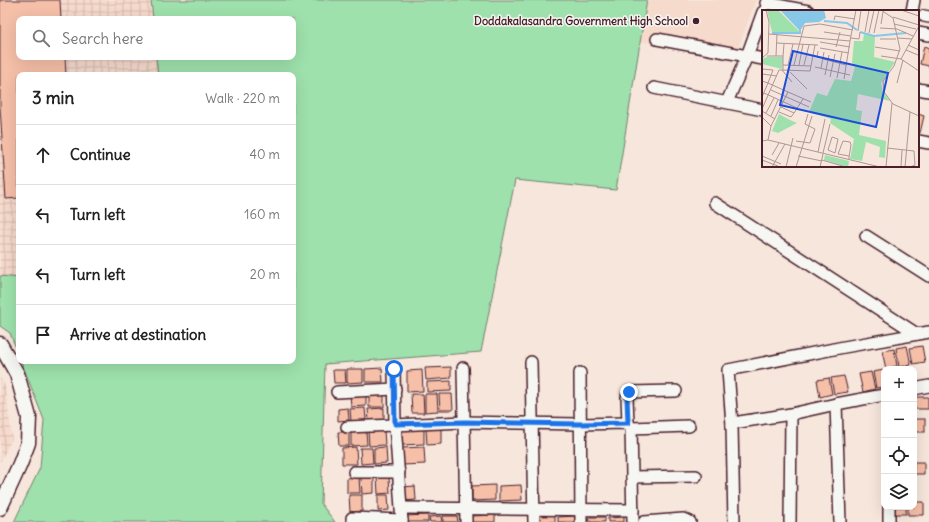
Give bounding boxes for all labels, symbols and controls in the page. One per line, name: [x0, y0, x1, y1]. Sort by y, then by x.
inset map: [762, 10, 919, 167]
place label: Doddakalasandra Government High School: [474, 14, 688, 29]
search box: [16, 16, 296, 60]
marker: Doddakalasandra Government High School: [691, 16, 701, 26]
icon: search: [30, 27, 52, 49]
text: Search here: [62, 29, 143, 48]
text: 3 min: [32, 87, 74, 109]
text: Walk · 220 m: [205, 90, 280, 107]
icon: ahead: [32, 144, 54, 166]
text: Continue: [70, 145, 131, 164]
text: 40 m: [249, 146, 280, 163]
icon: left: [32, 204, 54, 226]
text: Turn left: [70, 205, 125, 224]
text: 160 m: [244, 206, 280, 223]
icon: left: [32, 264, 54, 286]
text: Turn left: [70, 265, 125, 284]
text: 20 m: [250, 266, 280, 283]
icon: arrive: [32, 324, 54, 346]
text: Arrive at destination: [70, 325, 206, 344]
route start: [385, 360, 403, 378]
map controls: [881, 366, 917, 510]
button: +: [881, 366, 917, 402]
route end: [620, 383, 638, 401]
button: −: [881, 402, 917, 438]
button: locate: [881, 438, 917, 474]
button: layers: [881, 474, 917, 510]

